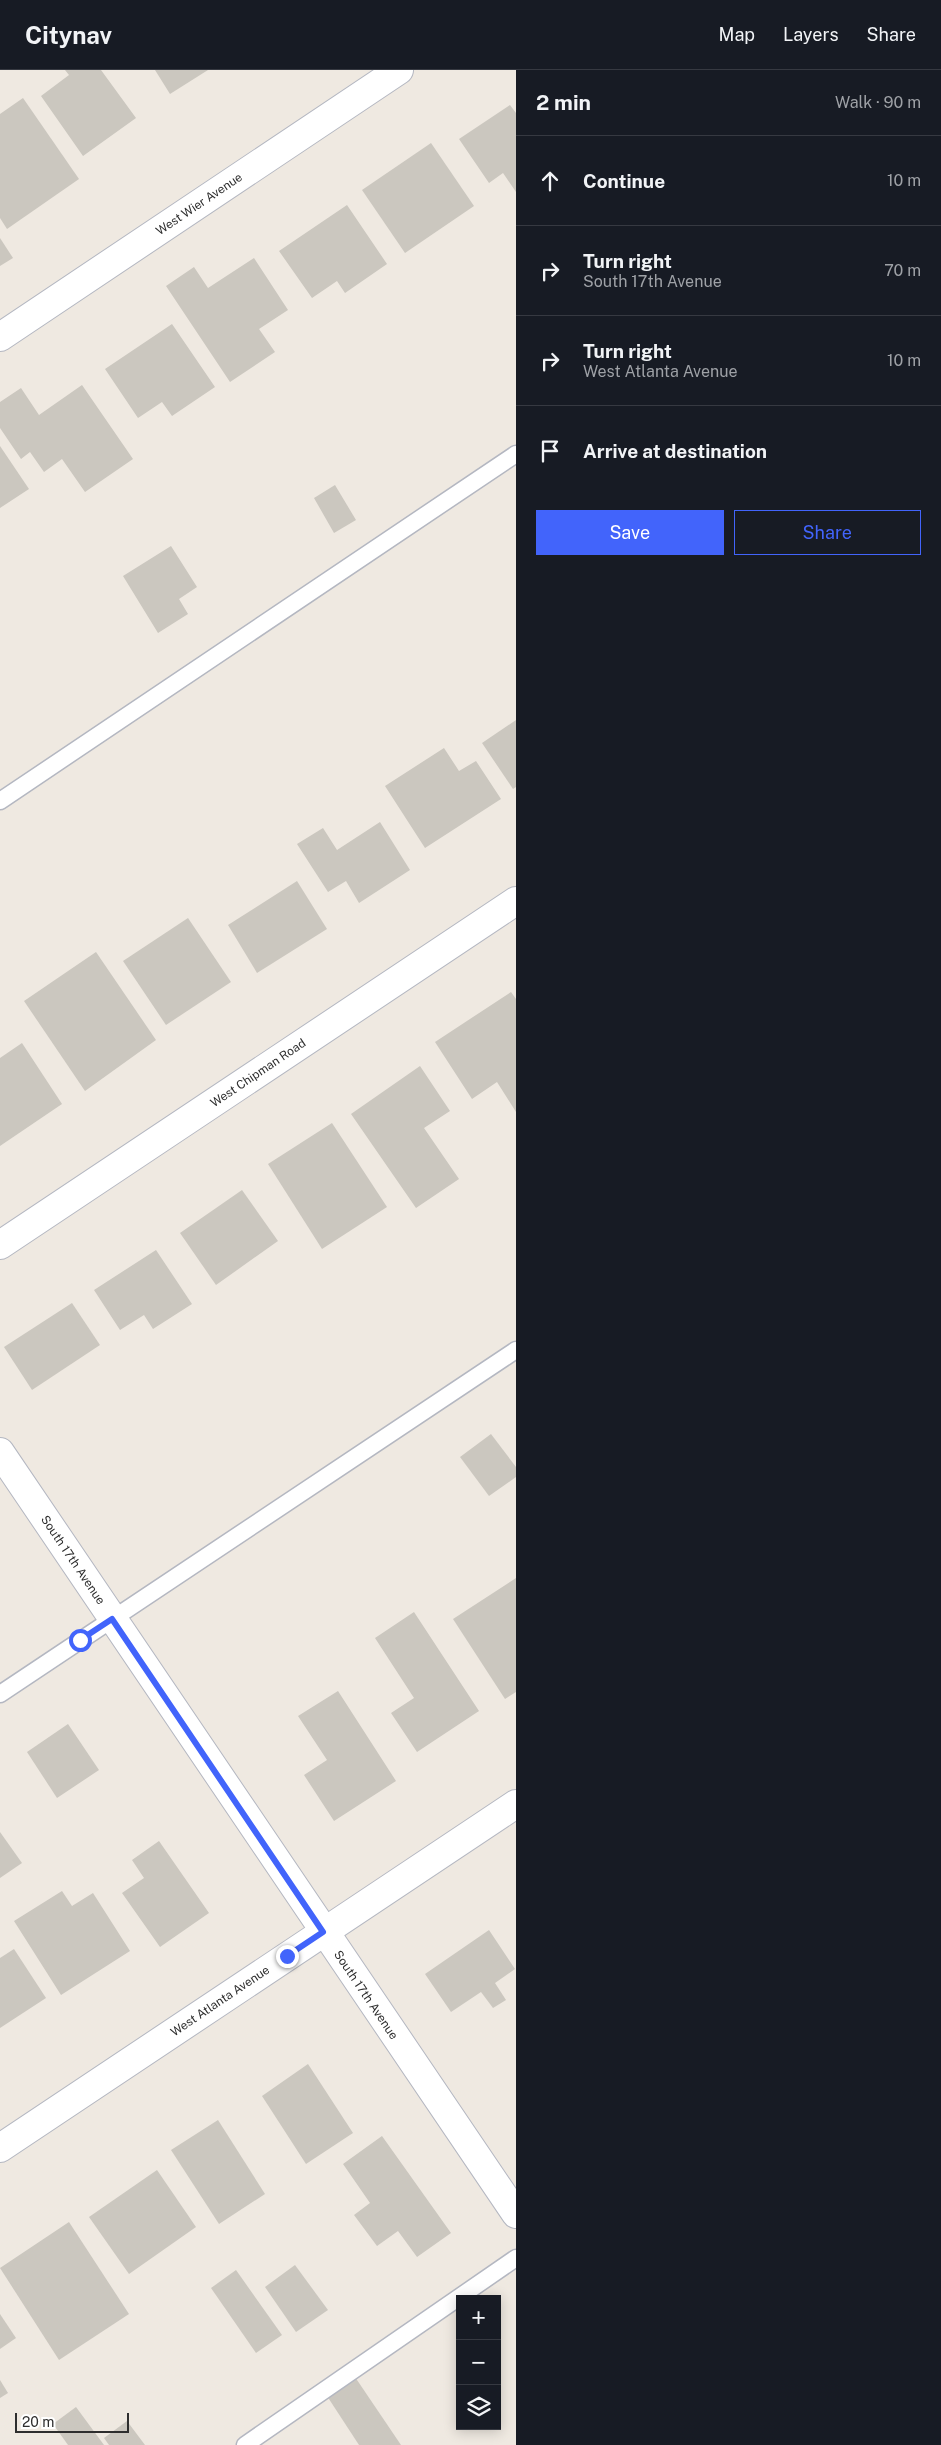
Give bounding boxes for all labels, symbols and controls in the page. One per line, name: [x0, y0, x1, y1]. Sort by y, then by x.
text: Citynav: [25, 21, 112, 49]
text: Map: [719, 24, 755, 45]
text: Layers: [783, 24, 839, 45]
text: Share: [867, 24, 916, 45]
text: 2 min: [536, 90, 591, 115]
text: Walk · 90 m: [835, 93, 921, 112]
icon: ahead: [536, 167, 564, 195]
street label: West Wier Avenue: [153, 170, 245, 238]
text: Continue: [583, 170, 665, 192]
text: 10 m: [887, 171, 921, 190]
text: Turn right: [583, 250, 672, 272]
icon: right: [536, 257, 564, 285]
text: 70 m: [884, 261, 921, 280]
text: South 17th Avenue: [583, 272, 722, 291]
text: Turn right: [583, 340, 672, 362]
icon: right: [536, 347, 564, 375]
text: 10 m: [887, 351, 921, 370]
text: West Atlanta Avenue: [583, 362, 738, 381]
icon: arrive: [536, 437, 564, 465]
text: Arrive at destination: [583, 440, 767, 462]
button: Save: [536, 510, 724, 555]
button: Share: [734, 510, 921, 555]
street label: West Chipman Road: [208, 1036, 308, 1110]
street label: South 17th Avenue: [38, 1513, 108, 1607]
route start: [69, 1629, 92, 1652]
route end: [276, 1945, 299, 1968]
street label: South 17th Avenue: [331, 1948, 401, 2042]
street label: West Atlanta Avenue: [168, 1963, 272, 2039]
map controls: [456, 2295, 501, 2430]
button: +: [456, 2295, 501, 2340]
button: −: [456, 2340, 501, 2385]
button: layers: [456, 2385, 501, 2430]
scale bar: [15, 2410, 129, 2433]
text: 20 m: [22, 2414, 54, 2430]

